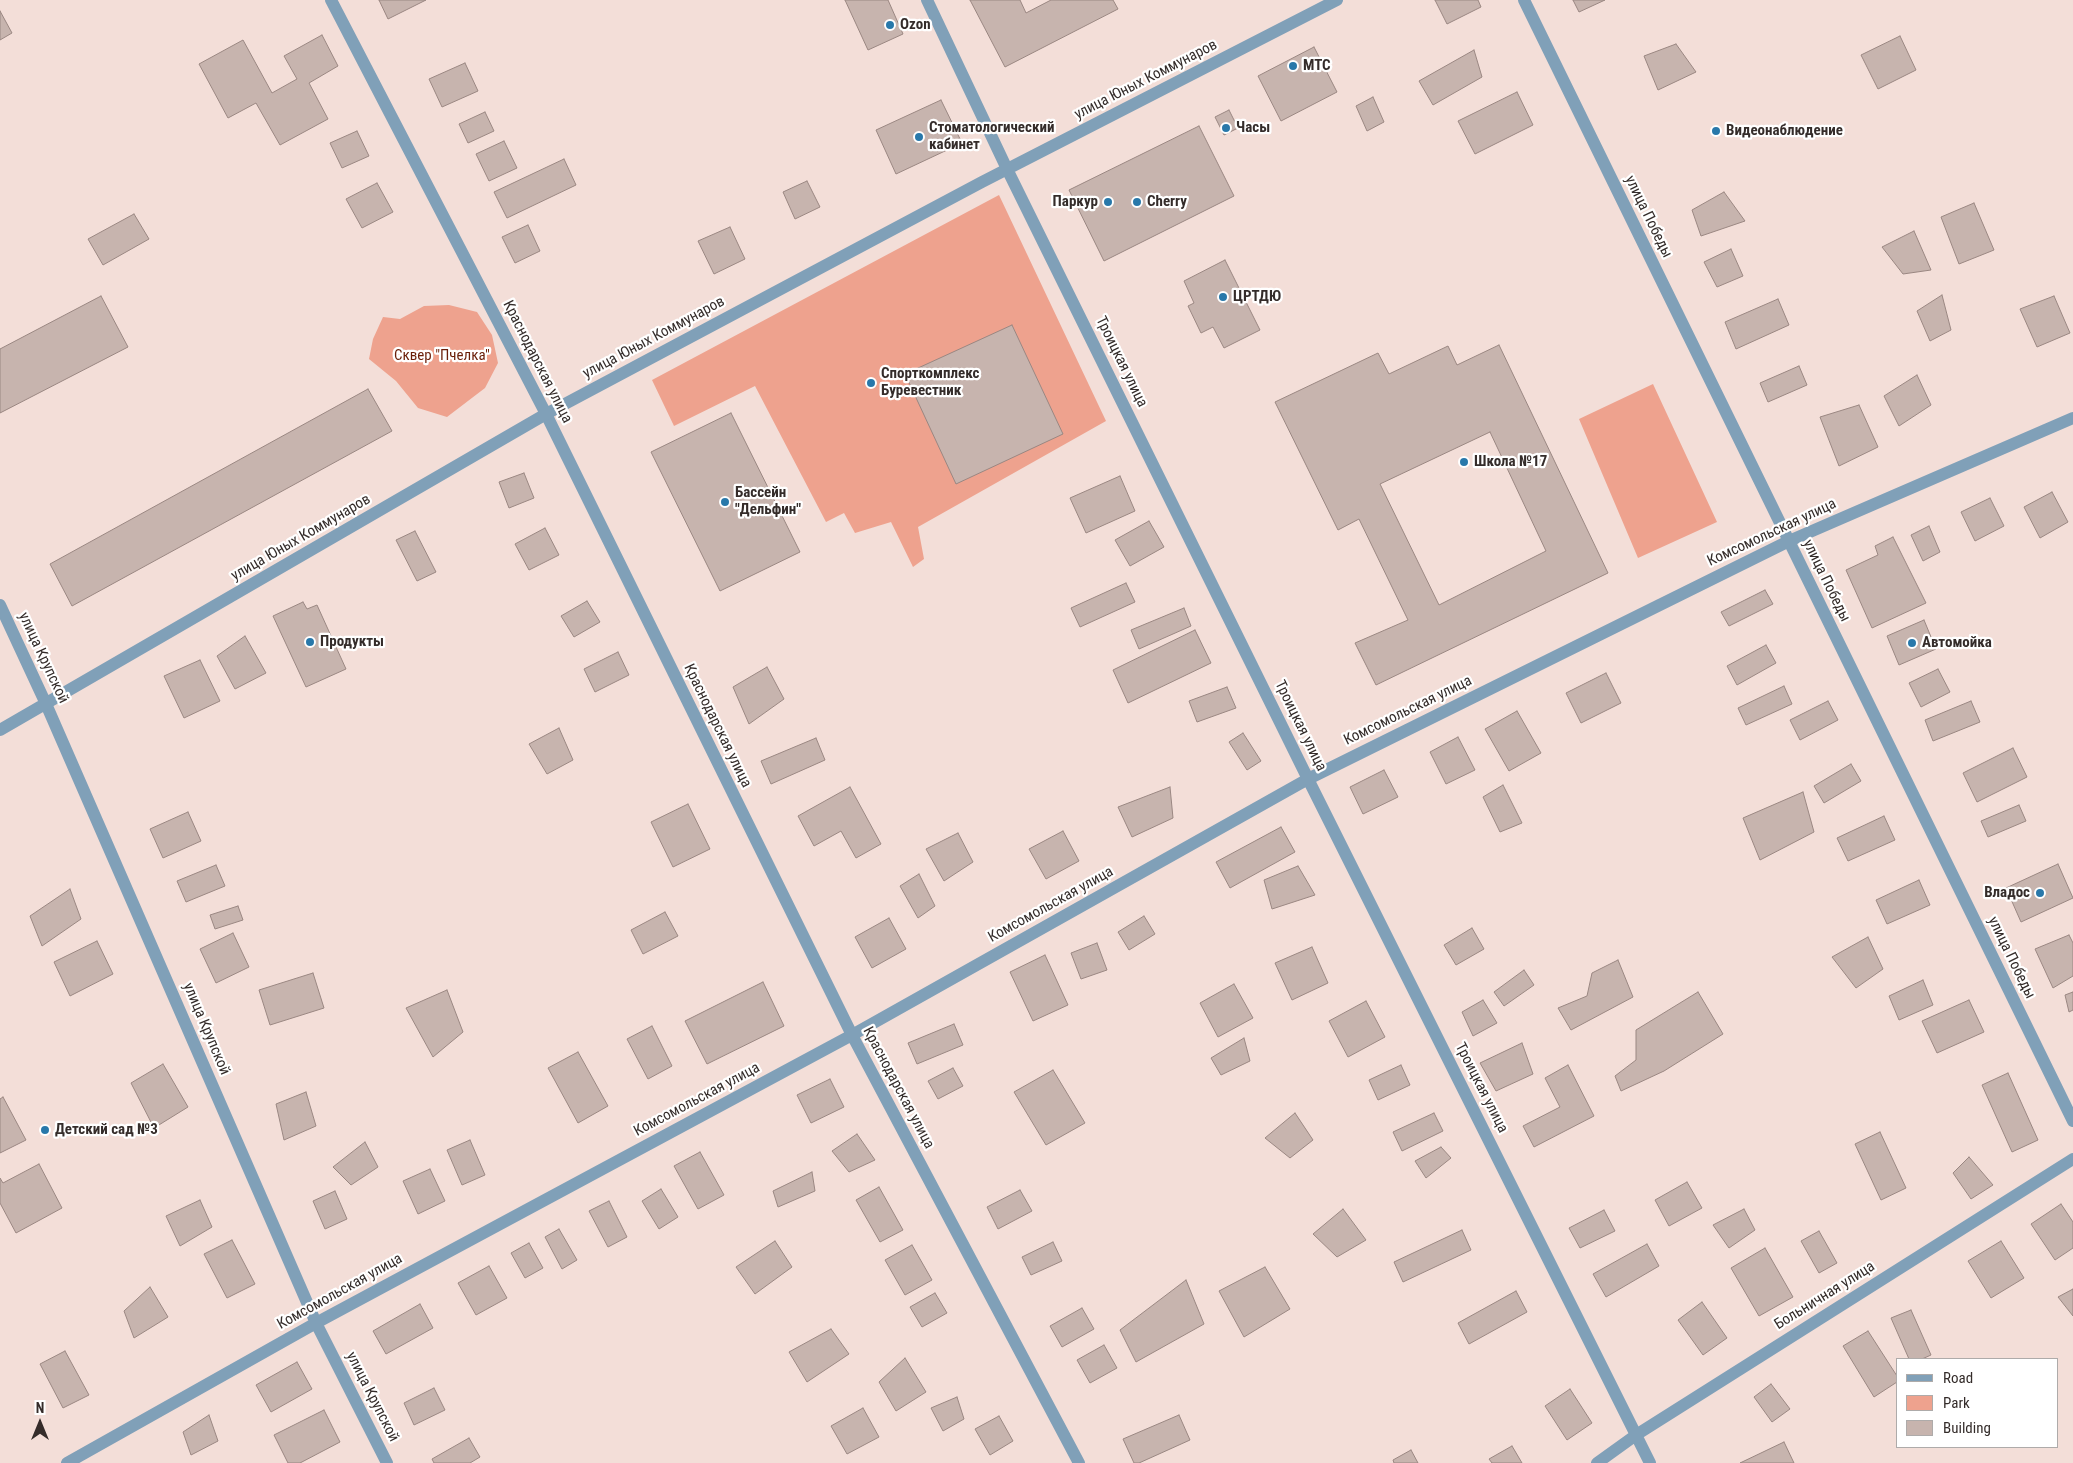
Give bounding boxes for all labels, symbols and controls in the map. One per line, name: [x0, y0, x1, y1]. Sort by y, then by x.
place label: Ozon: [900, 16, 931, 34]
marker: Ozon: [884, 19, 896, 31]
street label: улица Юных Коммунаров: [1072, 36, 1220, 124]
place label: МТС: [1303, 57, 1331, 75]
marker: МТС: [1287, 60, 1299, 72]
place label: Стоматологический кабинет: [929, 119, 1054, 154]
place label: Часы: [1236, 119, 1270, 137]
marker: Часы: [1220, 122, 1232, 134]
place label: Видеонаблюдение: [1726, 122, 1843, 140]
marker: Видеонаблюдение: [1710, 125, 1722, 137]
marker: Стоматологический кабинет: [913, 131, 925, 143]
street label: улица Победы: [1620, 173, 1676, 261]
place label: Паркур: [1053, 193, 1098, 211]
place label: Cherry: [1147, 193, 1187, 211]
marker: Паркур: [1102, 196, 1114, 208]
marker: Cherry: [1131, 196, 1143, 208]
place label: ЦРТДЮ: [1233, 288, 1281, 306]
marker: ЦРТДЮ: [1217, 291, 1229, 303]
street label: улица Юных Коммунаров: [580, 293, 728, 383]
street label: Краснодарская улица: [498, 298, 576, 426]
street label: Троицкая улица: [1091, 314, 1151, 410]
park label: Сквер "Пчелка": [394, 347, 490, 365]
place label: Cпорткомплекс Буревестник: [881, 365, 980, 400]
marker: Cпорткомплекс Буревестник: [865, 377, 877, 389]
place label: Школа №17: [1474, 453, 1547, 471]
marker: Школа №17: [1458, 456, 1470, 468]
place label: Бассейн "Дельфин": [735, 484, 801, 519]
street label: улица Юных Коммунаров: [228, 491, 374, 585]
street label: Комсомольская улица: [1705, 495, 1839, 571]
marker: Бассейн "Дельфин": [719, 496, 731, 508]
street label: улица Победы: [1798, 537, 1854, 625]
street label: улица Крупской: [14, 610, 72, 706]
place label: Продукты: [320, 633, 384, 651]
place label: Автомойка: [1922, 634, 1992, 652]
marker: Продукты: [304, 636, 316, 648]
marker: Автомойка: [1906, 637, 1918, 649]
street label: Краснодарская улица: [679, 661, 755, 791]
street label: Комсомольская улица: [1341, 672, 1475, 750]
street label: Троицкая улица: [1270, 678, 1330, 774]
street label: Комсомольская улица: [985, 863, 1117, 947]
place label: Владос: [1984, 884, 2030, 902]
marker: Владос: [2034, 887, 2046, 899]
street label: улица Победы: [1983, 914, 2039, 1002]
street label: улица Крупской: [179, 980, 233, 1078]
street label: Краснодарская улица: [858, 1024, 938, 1152]
street label: Троицкая улица: [1451, 1040, 1511, 1136]
street label: Комсомольская улица: [631, 1059, 763, 1141]
place label: Детский сад №3: [55, 1121, 158, 1139]
marker: Детский сад №3: [39, 1124, 51, 1136]
street label: Комсомольская улица: [274, 1250, 406, 1334]
street label: Больничная улица: [1772, 1258, 1878, 1334]
street label: улица Крупской: [342, 1349, 402, 1445]
legend: [1896, 1358, 2058, 1448]
text: Road: [1943, 1369, 1973, 1387]
text: Park: [1943, 1394, 1970, 1412]
north arrow: [15, 1398, 65, 1448]
text: N: [36, 1400, 44, 1416]
text: Building: [1943, 1419, 1991, 1437]

